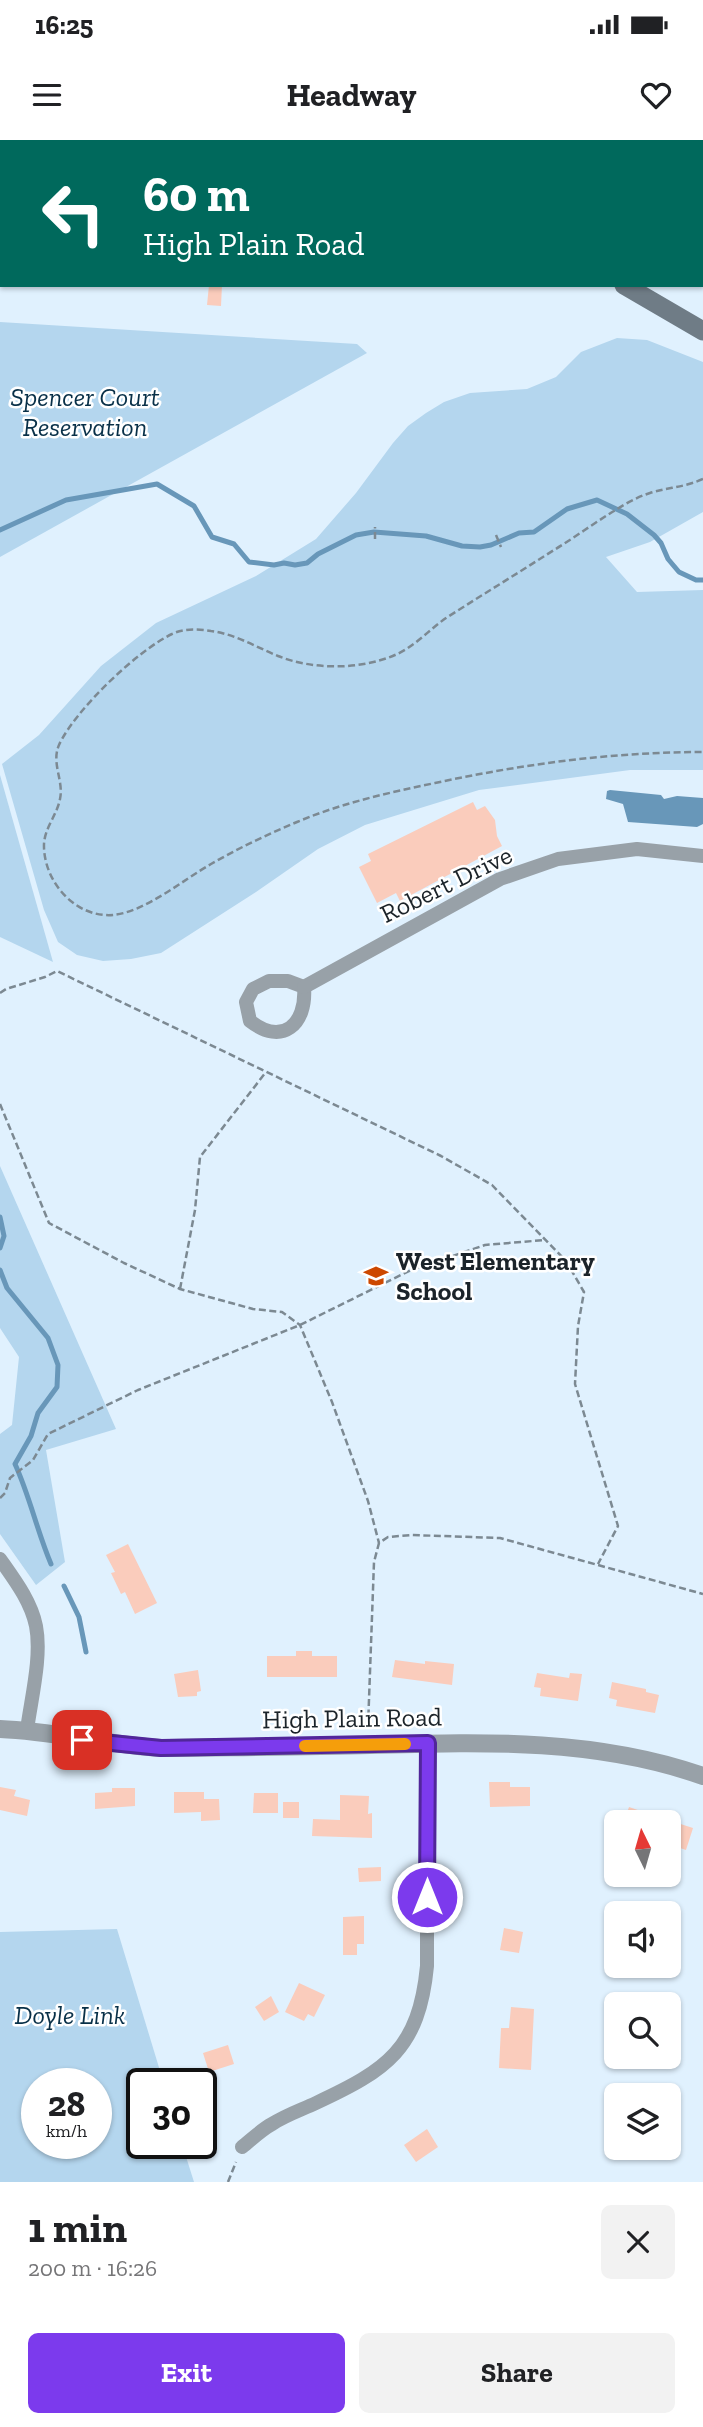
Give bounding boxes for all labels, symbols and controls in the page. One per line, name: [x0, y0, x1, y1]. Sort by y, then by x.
text: 16:25: [35, 9, 93, 41]
icon: menu: [28, 76, 66, 114]
text: Headway: [286, 76, 417, 114]
icon: heart: [637, 76, 675, 114]
text: 60 m: [143, 165, 250, 224]
icon: left: [28, 168, 119, 259]
text: High Plain Road: [143, 225, 364, 263]
park label: Spencer Court Reservation: [10, 381, 160, 443]
street label: Robert Drive: [375, 838, 517, 930]
place label: West Elementary School: [396, 1245, 595, 1307]
school or university icon: West Elementary School: [362, 1262, 390, 1290]
street label: High Plain Road: [262, 1700, 442, 1736]
pin: [52, 1710, 112, 1770]
icon: arrive: [63, 1721, 101, 1759]
north arrow: [604, 1810, 681, 1886]
map controls: [604, 1810, 681, 2160]
position arrow: [390, 1860, 464, 1934]
button: sound: [604, 1901, 681, 1978]
button: search: [604, 1992, 681, 2069]
park label: Doyle Link: [15, 1999, 125, 2031]
speed limit sign: 30: [126, 2068, 217, 2159]
text: 28: [48, 2083, 85, 2125]
button: layers: [604, 2083, 681, 2160]
text: km/h: [46, 2120, 87, 2142]
text: 1 min: [28, 2202, 127, 2253]
button: close: [601, 2205, 675, 2279]
text: 200 m · 16:26: [28, 2254, 157, 2282]
button: Exit: [28, 2333, 345, 2413]
button: Share: [359, 2333, 675, 2413]

